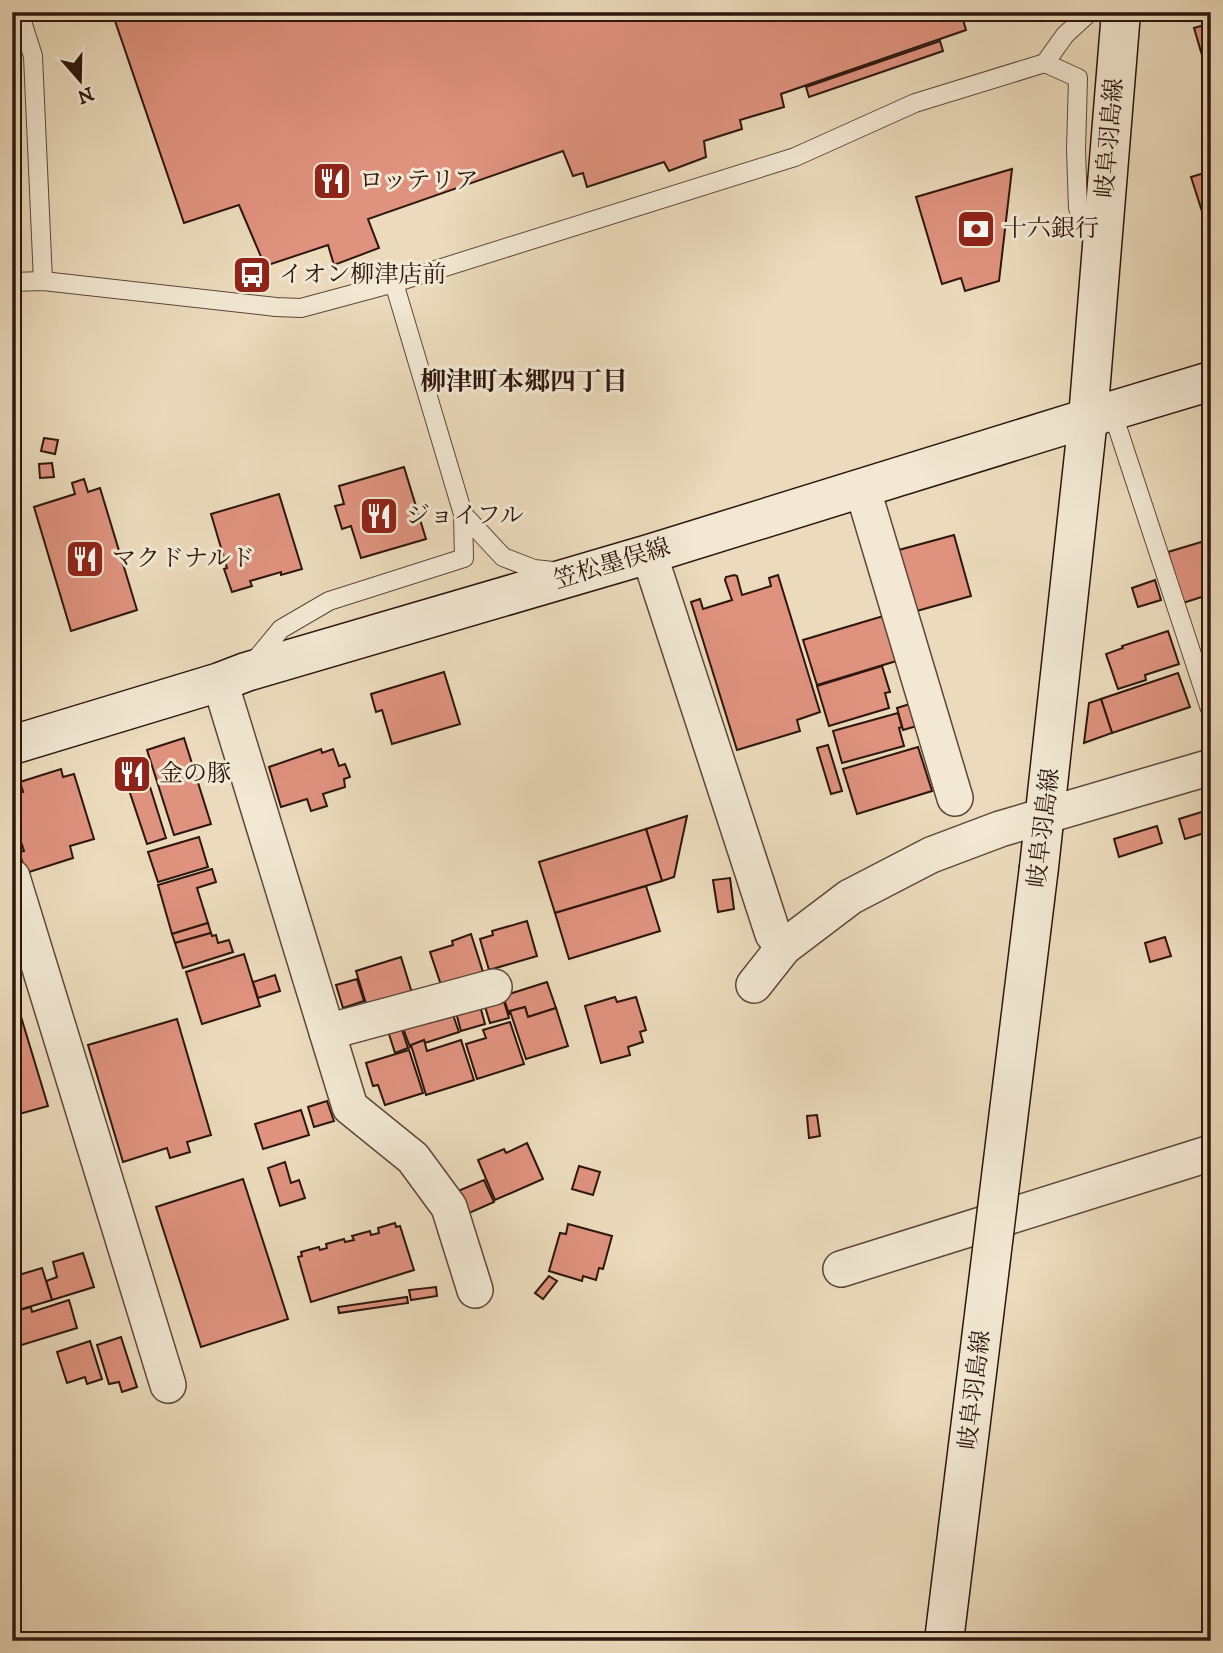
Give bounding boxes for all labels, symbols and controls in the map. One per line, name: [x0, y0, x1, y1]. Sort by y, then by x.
north arrow: [46, 46, 116, 116]
street label: 岐阜羽島線: [1090, 77, 1130, 199]
text: N: [74, 81, 97, 108]
restaurant icon: ロッテリア: [311, 160, 353, 202]
place label: ロッテリア: [359, 166, 479, 196]
bank icon: 十六銀行: [955, 208, 997, 250]
place label: 十六銀行: [1003, 214, 1099, 244]
bus stop icon: イオン柳津店前: [231, 254, 273, 296]
place label: イオン柳津店前: [279, 260, 446, 290]
district label: 柳津町本郷四丁目: [420, 366, 628, 399]
restaurant icon: ジョイフル: [358, 495, 400, 537]
place label: ジョイフル: [406, 501, 524, 531]
street label: 笠松墨俣線: [550, 532, 674, 596]
restaurant icon: マクドナルド: [64, 538, 106, 580]
place label: マクドナルド: [112, 544, 255, 574]
restaurant icon: 金の豚: [111, 753, 153, 795]
place label: 金の豚: [159, 759, 231, 789]
street label: 岐阜羽島線: [1022, 767, 1066, 889]
street label: 岐阜羽島線: [953, 1329, 997, 1451]

